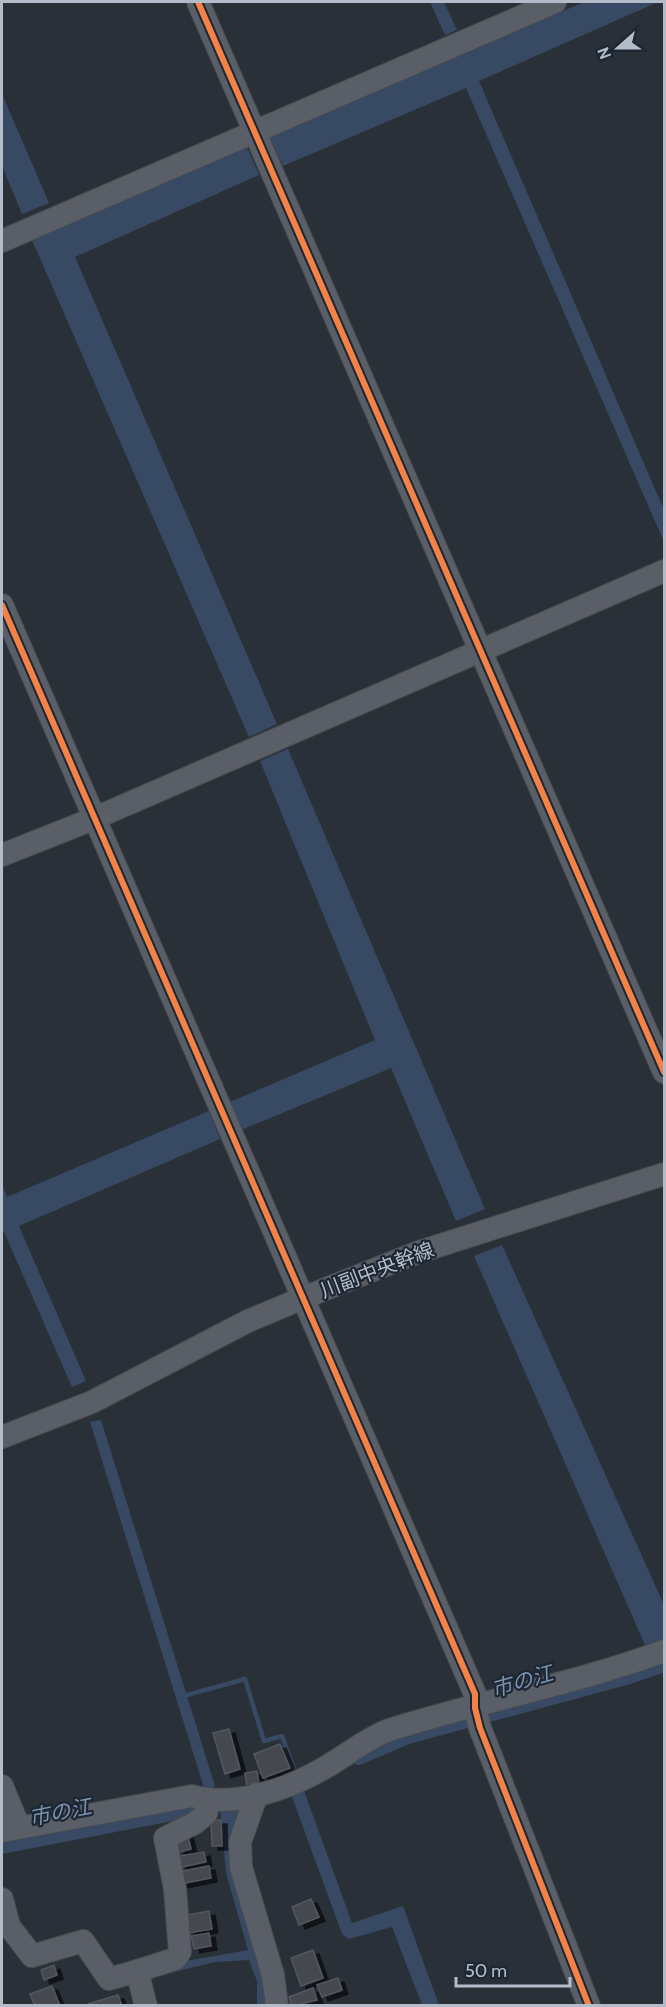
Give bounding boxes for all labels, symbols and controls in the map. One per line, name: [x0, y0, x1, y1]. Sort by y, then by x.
north arrow: [588, 18, 648, 78]
text: N: [594, 45, 615, 62]
street label: 川副中央幹線: [317, 1237, 437, 1303]
water label: 市の江: [488, 1660, 558, 1702]
water label: 市の江: [27, 1793, 95, 1830]
scale bar: [456, 1950, 570, 1988]
text: 50 m: [465, 1960, 507, 1982]

